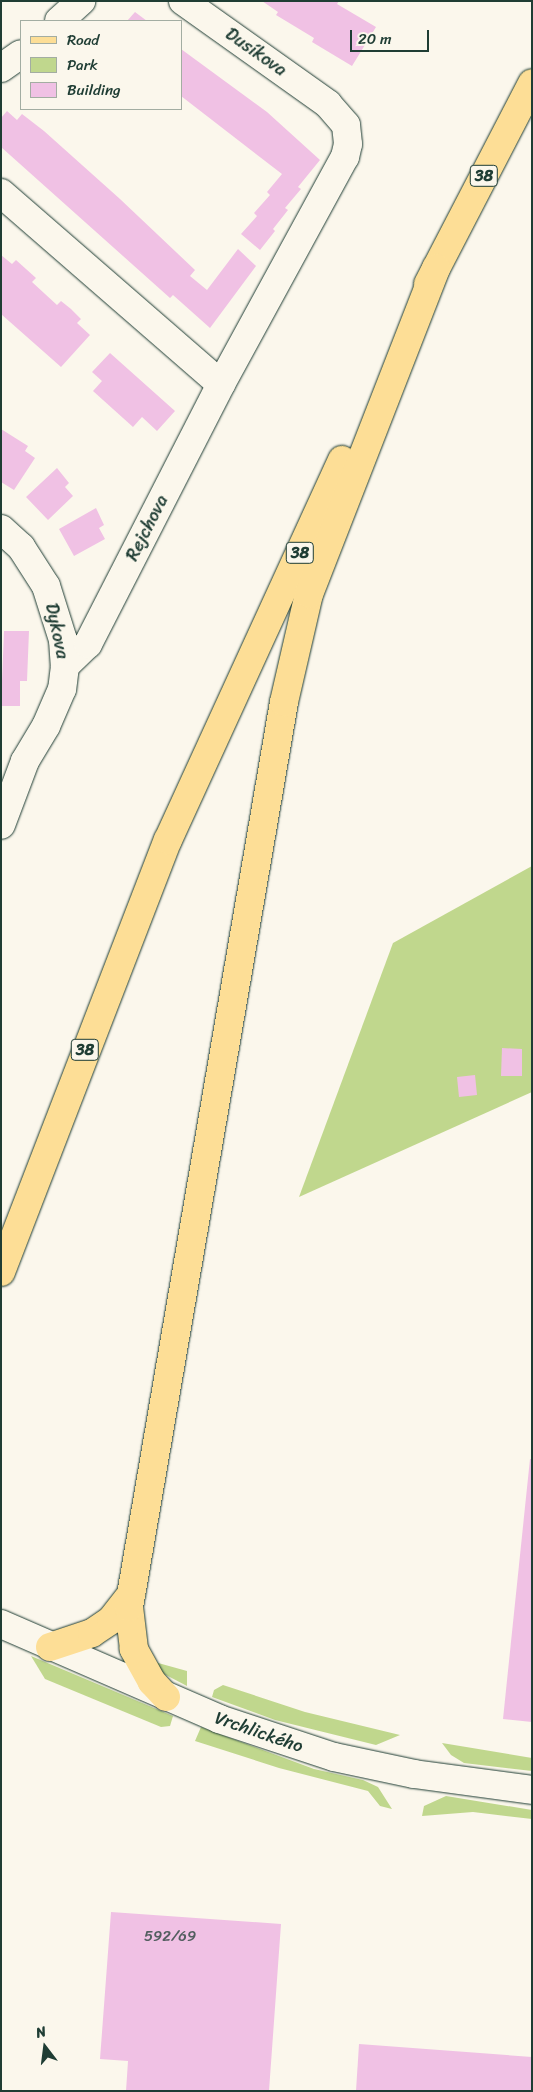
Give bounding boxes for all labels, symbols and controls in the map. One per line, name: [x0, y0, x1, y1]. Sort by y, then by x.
legend: [20, 20, 182, 110]
scale bar: [353, 20, 432, 52]
street label: Dusíkova: [221, 23, 291, 81]
text: 20 m: [358, 26, 392, 52]
text: Road: [67, 27, 99, 53]
text: Park: [67, 52, 98, 78]
text: Building: [67, 77, 121, 103]
road number: 38: [469, 162, 499, 190]
street label: Rejchova: [121, 491, 173, 565]
road number: 38: [285, 540, 315, 566]
street label: Dykova: [41, 601, 73, 661]
road number: 38: [70, 1036, 100, 1064]
street label: Vrchlického: [212, 1707, 306, 1757]
house number: 592/69: [144, 1928, 196, 1946]
text: N: [33, 2019, 49, 2045]
north arrow: [20, 2022, 70, 2072]

